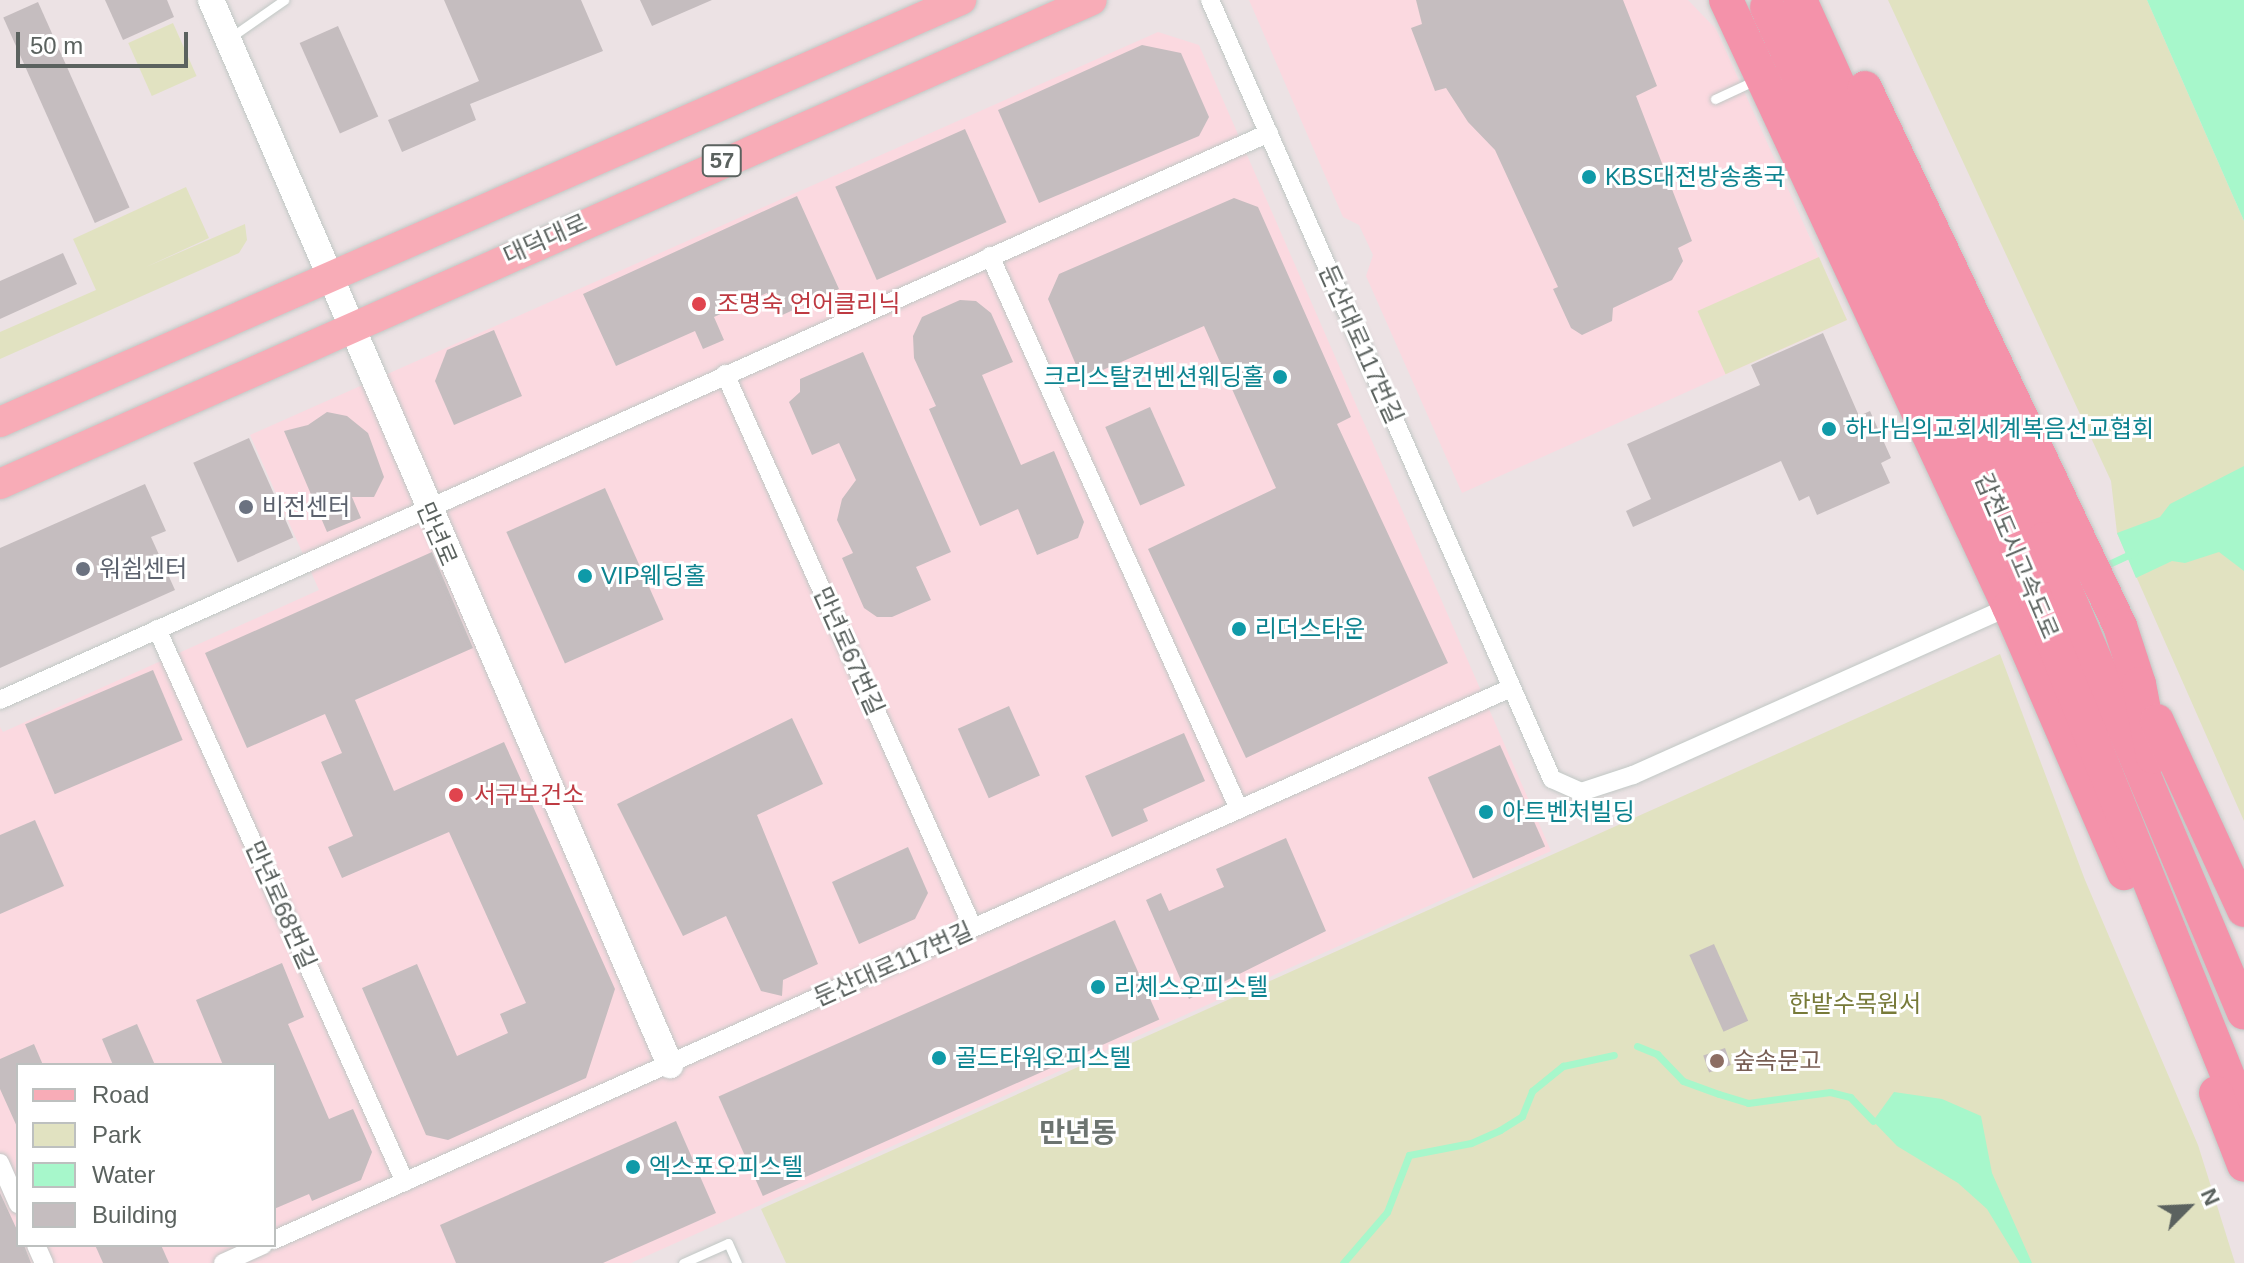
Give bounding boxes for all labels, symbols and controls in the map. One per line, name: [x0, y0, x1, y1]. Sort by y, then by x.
scale bar: [20, 16, 192, 66]
text: 50 m: [30, 32, 83, 59]
road number: 57: [700, 143, 744, 179]
place label: KBS대전방송총국: [1605, 163, 1786, 191]
marker: KBS대전방송총국: [1580, 168, 1598, 186]
street label: 대덕대로: [499, 208, 591, 270]
street label: 둔산대로117번길: [1313, 260, 1409, 428]
place label: 조명숙 언어클리닉: [717, 290, 900, 318]
marker: 조명숙 언어클리닉: [688, 293, 710, 315]
place label: 크리스탈컨벤션웨딩홀: [1043, 363, 1264, 391]
marker: 크리스탈컨벤션웨딩홀: [1271, 368, 1289, 386]
place label: 하나님의교회세계복음선교협회: [1845, 415, 2154, 443]
marker: 하나님의교회세계복음선교협회: [1820, 420, 1838, 438]
street label: 갑천도시고속도로: [1969, 469, 2065, 643]
place label: 비전센터: [262, 493, 350, 521]
marker: 비전센터: [237, 498, 255, 516]
street label: 만년로: [411, 498, 463, 570]
place label: 워쉽센터: [99, 555, 187, 583]
marker: 워쉽센터: [74, 560, 92, 578]
place label: VIP웨딩홀: [601, 562, 706, 590]
marker: VIP웨딩홀: [576, 567, 594, 585]
street label: 만년로67번길: [808, 583, 890, 719]
place label: 리더스타운: [1255, 615, 1365, 643]
marker: 리더스타운: [1230, 620, 1248, 638]
place label: 서구보건소: [474, 781, 584, 809]
marker: 서구보건소: [445, 784, 467, 806]
place label: 아트벤처빌딩: [1502, 798, 1634, 826]
marker: 아트벤처빌딩: [1477, 803, 1495, 821]
street label: 만년로68번길: [240, 837, 322, 973]
street label: 둔산대로117번길: [809, 916, 977, 1012]
place label: 리체스오피스텔: [1114, 973, 1269, 1001]
marker: 리체스오피스텔: [1089, 978, 1107, 996]
park label: 한밭수목원서: [1789, 990, 1921, 1018]
place label: 골드타워오피스텔: [955, 1044, 1132, 1072]
place label: 숲속문고: [1733, 1047, 1821, 1075]
marker: 골드타워오피스텔: [930, 1049, 948, 1067]
marker: 숲속문고: [1708, 1052, 1726, 1070]
legend: [16, 1063, 276, 1247]
text: Road: [92, 1081, 149, 1108]
district label: 만년동: [1039, 1116, 1117, 1150]
text: Park: [92, 1121, 141, 1148]
place label: 엑스포오피스텔: [649, 1153, 804, 1181]
marker: 엑스포오피스텔: [624, 1158, 642, 1176]
text: Water: [92, 1161, 155, 1188]
north arrow: [2148, 1167, 2228, 1247]
text: N: [2196, 1185, 2225, 1209]
text: Building: [92, 1201, 177, 1228]

